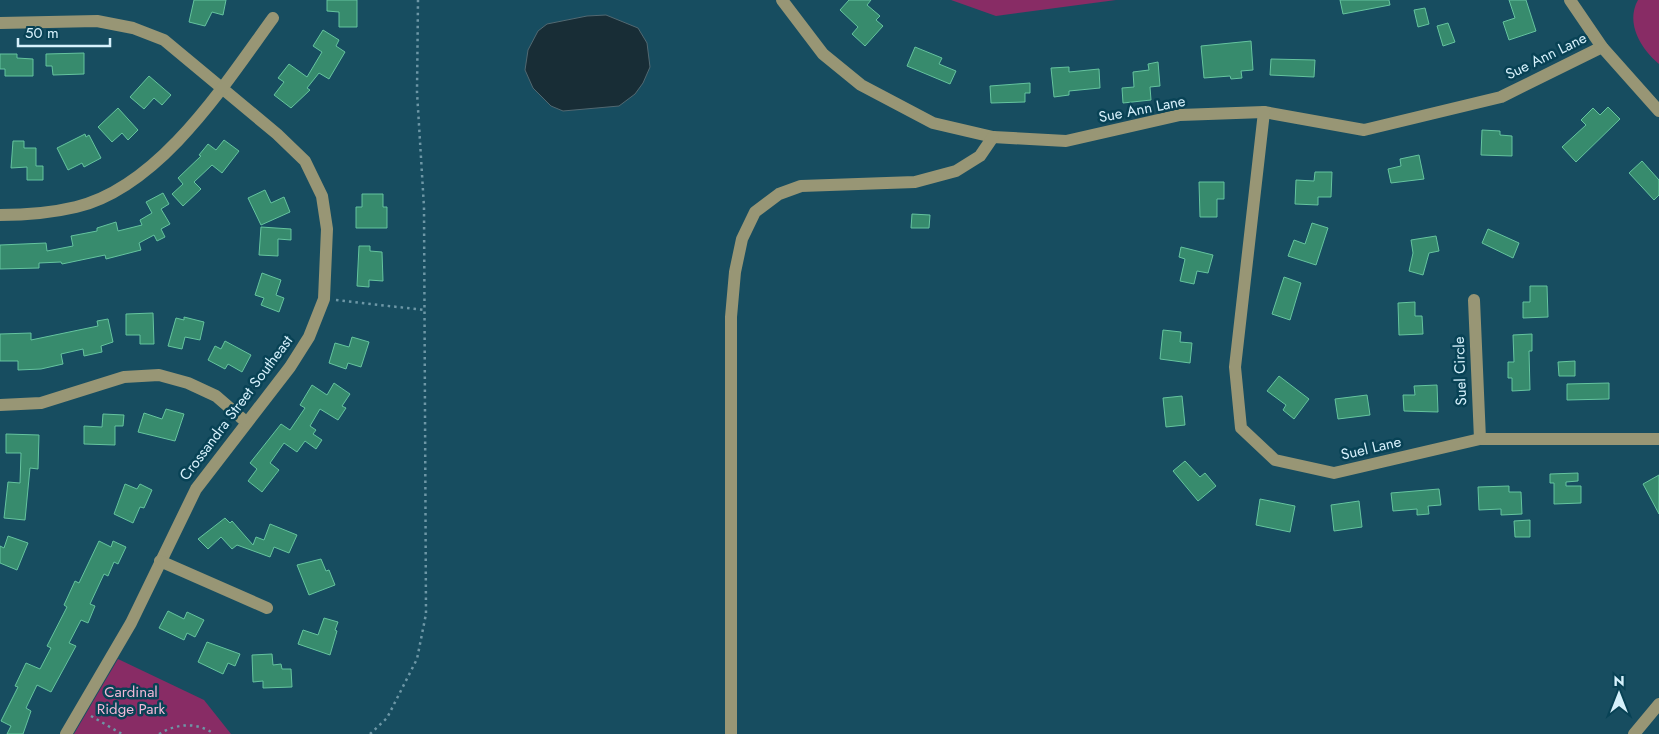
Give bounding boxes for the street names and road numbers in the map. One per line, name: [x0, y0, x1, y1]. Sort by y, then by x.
street label: Sue Ann Lane: [1502, 27, 1591, 85]
street label: Sue Ann Lane: [1097, 90, 1188, 128]
street label: Crossandra Street Southeast: [174, 331, 298, 485]
street label: Suel Circle: [1448, 336, 1472, 406]
street label: Suel Lane: [1339, 430, 1404, 466]

